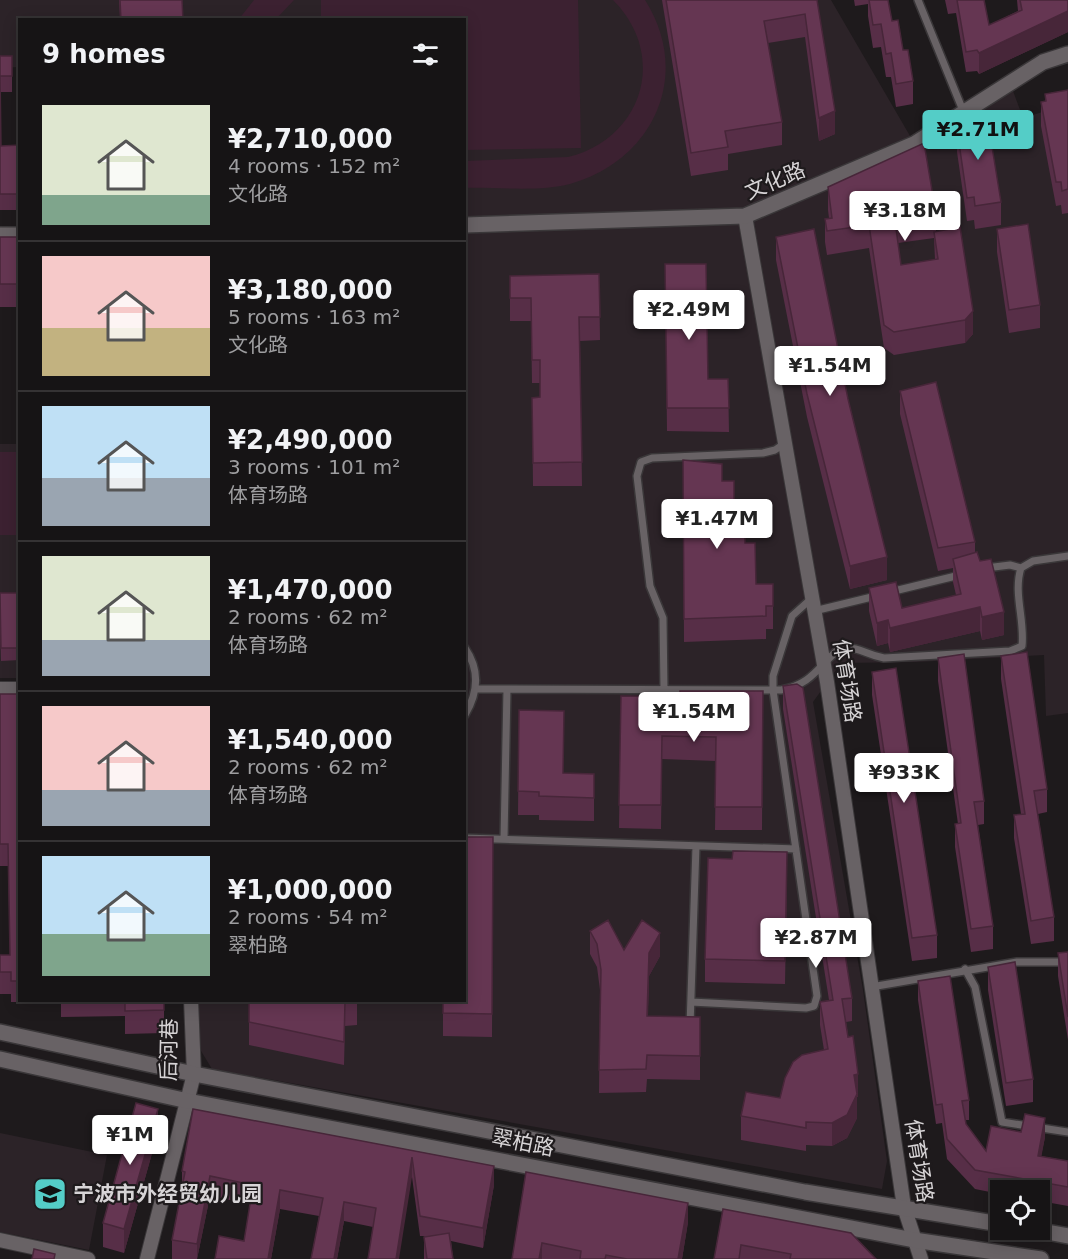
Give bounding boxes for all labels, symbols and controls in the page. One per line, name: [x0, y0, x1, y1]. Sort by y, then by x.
icon: filters: [409, 38, 442, 71]
text: 9 homes: [42, 39, 166, 69]
pin: ¥2.71M: [929, 110, 1027, 161]
text: ¥2.71M: [936, 117, 1020, 141]
text: ¥2,710,000: [228, 124, 392, 154]
icon: home: [90, 129, 162, 201]
text: 4 rooms · 152 m²: [228, 154, 400, 178]
street label: 文化路: [741, 158, 809, 204]
text: 文化路: [228, 182, 288, 206]
pin: ¥3.18M: [856, 191, 954, 242]
text: ¥3.18M: [863, 198, 947, 222]
text: ¥3,180,000: [228, 275, 392, 305]
icon: home: [90, 280, 162, 352]
pin: ¥2.49M: [640, 290, 738, 341]
text: ¥2.49M: [647, 297, 731, 321]
text: 5 rooms · 163 m²: [228, 305, 400, 329]
text: 文化路: [228, 333, 288, 357]
pin: ¥1.54M: [781, 346, 879, 397]
text: ¥1.54M: [788, 353, 872, 377]
text: ¥2,490,000: [228, 425, 392, 455]
icon: home: [90, 430, 162, 502]
text: 3 rooms · 101 m²: [228, 455, 400, 479]
text: 体育场路: [228, 483, 308, 507]
pin: ¥1.47M: [668, 499, 766, 550]
text: ¥1.47M: [675, 506, 759, 530]
text: ¥1,470,000: [228, 575, 392, 605]
icon: home: [90, 580, 162, 652]
text: 2 rooms · 62 m²: [228, 605, 388, 629]
text: 体育场路: [228, 633, 308, 657]
street label: 体育场路: [829, 638, 865, 724]
pin: ¥1.54M: [645, 692, 743, 743]
text: ¥1.54M: [652, 699, 736, 723]
text: ¥1,540,000: [228, 725, 392, 755]
icon: home: [90, 730, 162, 802]
pin: ¥933K: [862, 753, 946, 804]
text: 2 rooms · 62 m²: [228, 755, 388, 779]
text: ¥933K: [868, 760, 940, 784]
text: 体育场路: [228, 783, 308, 807]
text: ¥1,000,000: [228, 875, 392, 905]
icon: home: [90, 880, 162, 952]
text: 2 rooms · 54 m²: [228, 905, 388, 929]
pin: ¥2.87M: [767, 918, 865, 969]
text: ¥2.87M: [774, 925, 858, 949]
text: 翠柏路: [228, 933, 288, 957]
street label: 后河巷: [156, 1018, 182, 1082]
pin: ¥1M: [101, 1115, 159, 1166]
street label: 体育场路: [901, 1118, 937, 1204]
text: ¥1M: [106, 1122, 154, 1146]
street label: 翠柏路: [490, 1125, 556, 1161]
school or university icon: 宁波市外经贸幼儿园: [32, 1176, 68, 1212]
map controls: [990, 1180, 1050, 1240]
button: locate: [990, 1180, 1050, 1240]
place label: 宁波市外经贸幼儿园: [73, 1182, 262, 1206]

